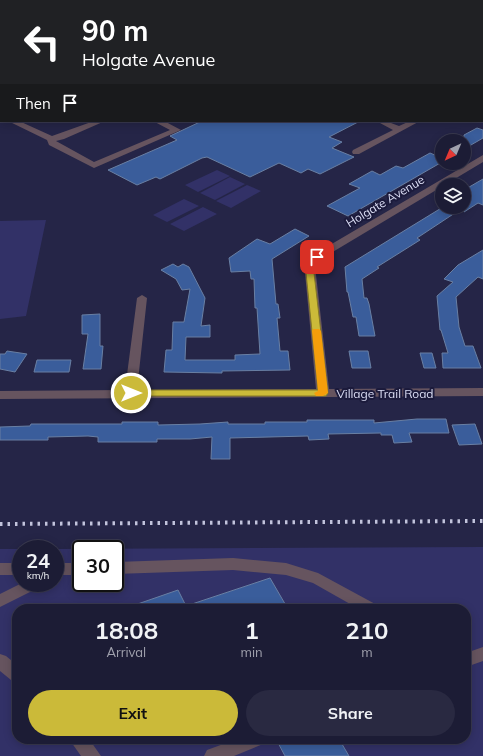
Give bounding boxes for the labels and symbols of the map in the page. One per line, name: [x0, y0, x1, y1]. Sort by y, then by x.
north arrow: [435, 134, 471, 170]
street label: Holgate Avenue: [343, 172, 427, 230]
pin: [300, 240, 334, 274]
position arrow: [110, 372, 152, 414]
street label: Village Trail Road: [336, 386, 434, 401]
speed limit sign: 30: [72, 540, 124, 592]

